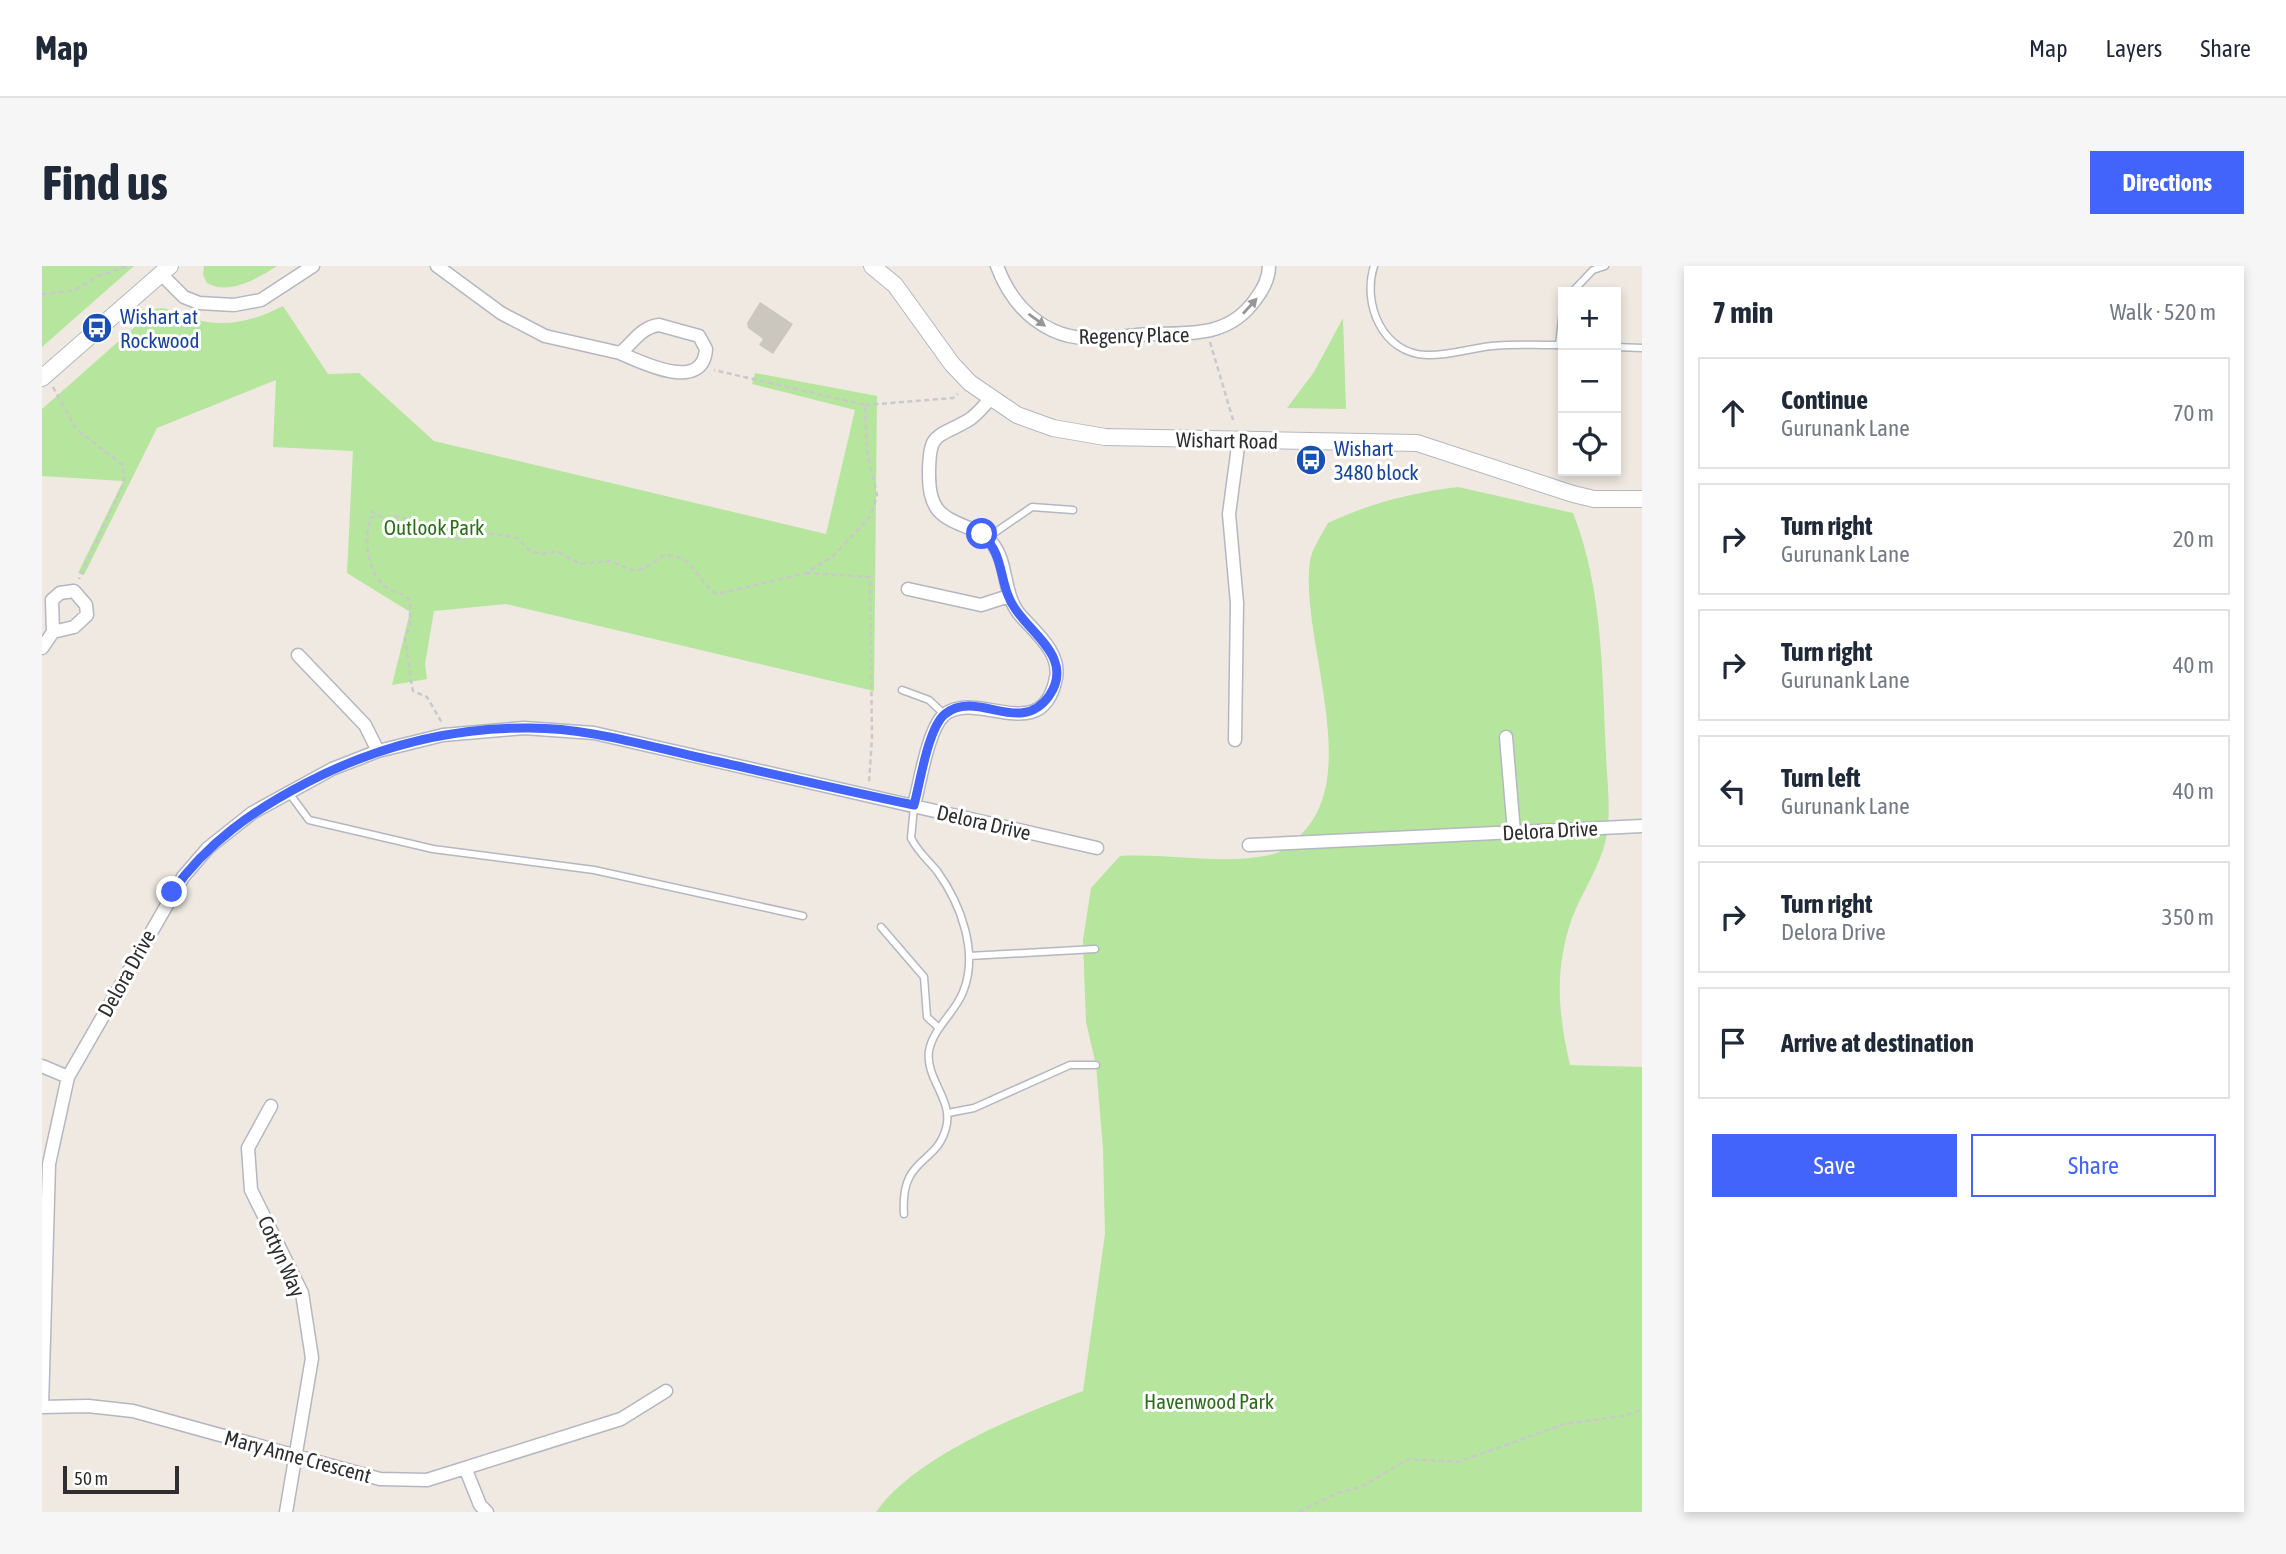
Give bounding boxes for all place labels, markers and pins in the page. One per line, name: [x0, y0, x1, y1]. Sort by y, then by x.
place label: Wishart at Rockwood: [120, 304, 199, 352]
bus stop icon: Wishart at Rockwood: [80, 311, 114, 345]
place label: Wishart 3480 block: [1334, 436, 1419, 484]
bus stop icon: Wishart 3480 block: [1294, 443, 1328, 477]

